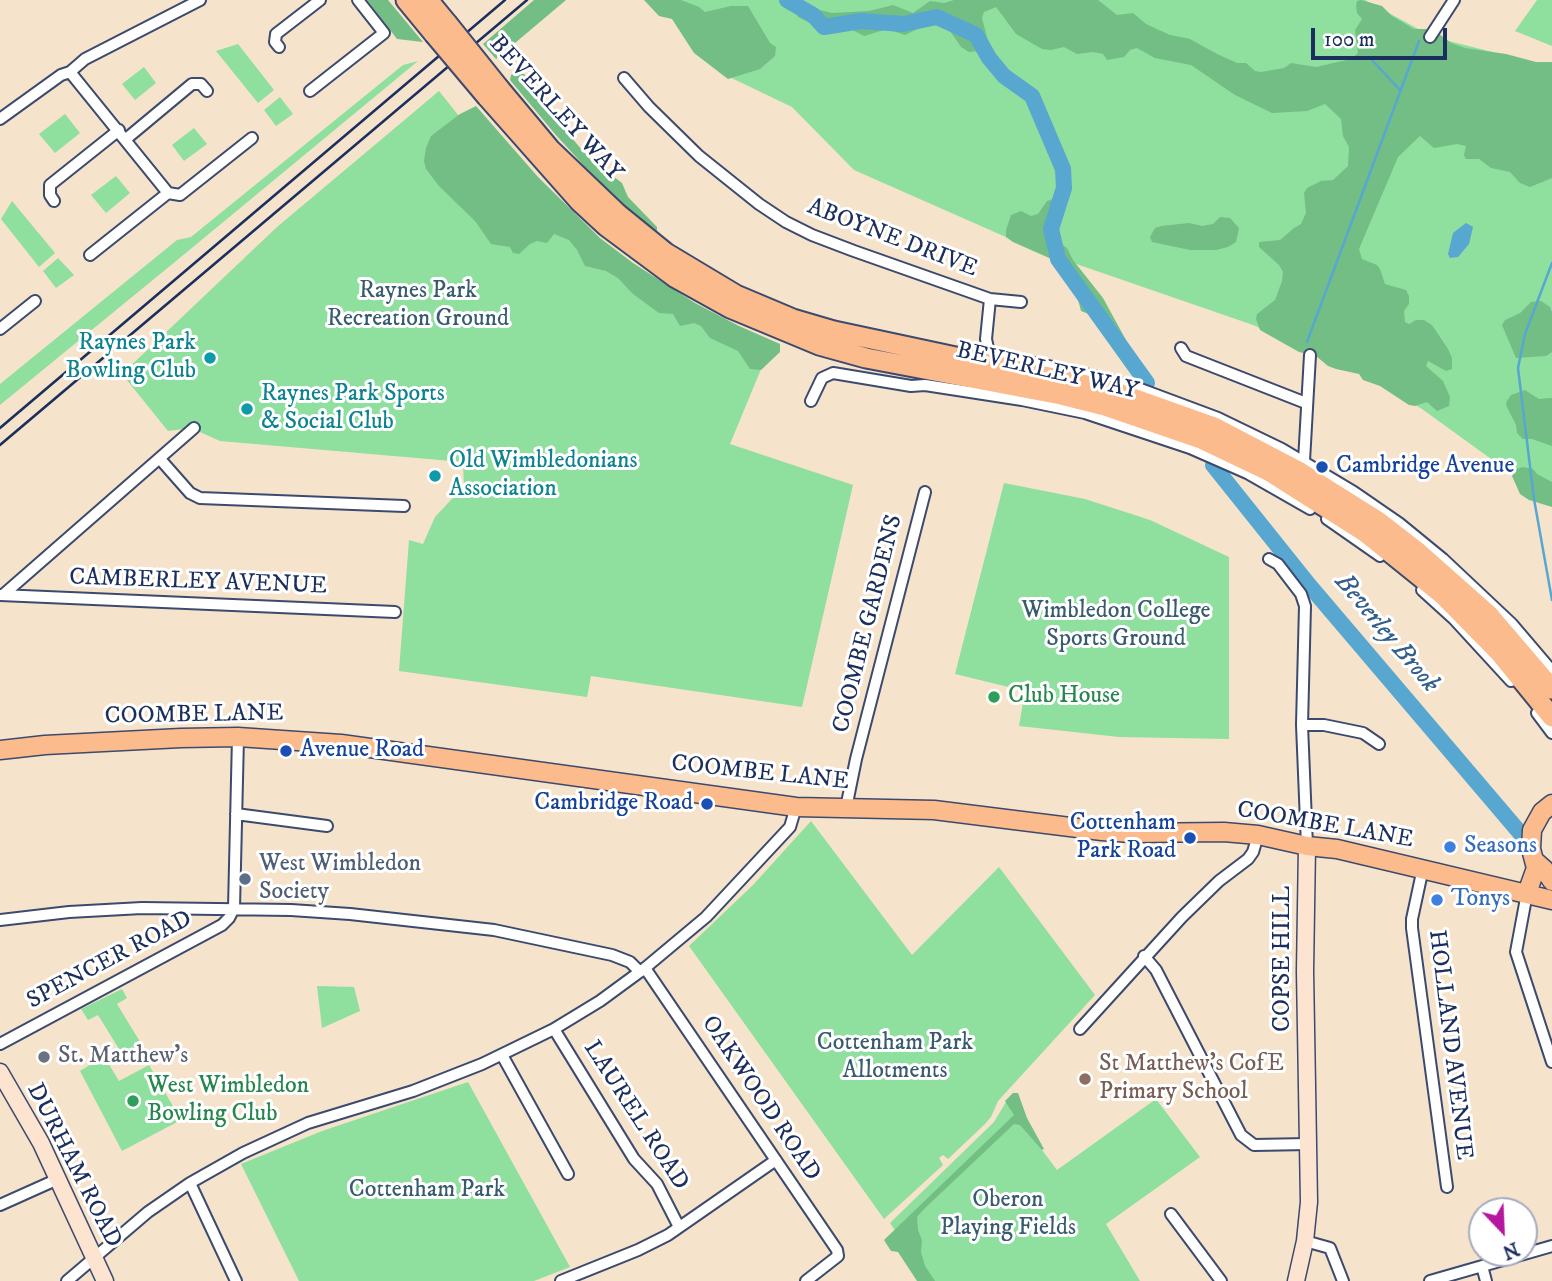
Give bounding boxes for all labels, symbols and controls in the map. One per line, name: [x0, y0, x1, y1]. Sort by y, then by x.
scale bar: [1314, 14, 1450, 58]
text: 100 m: [1324, 27, 1375, 53]
street label: BEVERLEY WAY: [482, 30, 628, 188]
street label: ABOYNE DRIVE: [803, 193, 981, 285]
park label: Raynes Park Recreation Ground: [327, 278, 509, 334]
place label: Raynes Park Bowling Club: [66, 330, 196, 386]
street label: BEVERLEY WAY: [953, 337, 1141, 407]
marker: Raynes Park Bowling Club: [202, 350, 218, 366]
place label: Raynes Park Sports & Social Club: [261, 381, 445, 437]
marker: Raynes Park Sports & Social Club: [239, 401, 255, 417]
place label: Old Wimbledonians Association: [449, 448, 638, 504]
place label: Cambridge Avenue: [1336, 453, 1514, 481]
marker: Cambridge Avenue: [1314, 459, 1330, 475]
marker: Old Wimbledonians Association: [427, 468, 443, 484]
street label: COOMBE GARDENS: [828, 512, 910, 736]
street label: CAMBERLEY AVENUE: [69, 564, 327, 602]
water label: Beverley Brook: [1327, 568, 1445, 700]
park label: Wimbledon College Sports Ground: [1021, 598, 1211, 654]
place label: Club House: [1008, 683, 1120, 711]
marker: Club House: [986, 689, 1002, 705]
street label: COOMBE LANE: [104, 700, 284, 732]
place label: Avenue Road: [300, 737, 424, 765]
marker: Avenue Road: [278, 743, 294, 759]
street label: COOMBE LANE: [670, 750, 850, 798]
place label: Cambridge Road: [534, 790, 693, 818]
marker: Cambridge Road: [699, 796, 715, 812]
street label: COOMBE LANE: [1235, 796, 1415, 856]
place label: Cottenham Park Road: [1070, 810, 1176, 866]
marker: Cottenham Park Road: [1182, 830, 1198, 846]
place label: Seasons: [1464, 833, 1537, 861]
marker: Seasons: [1442, 839, 1458, 855]
place label: West Wimbledon Society: [259, 851, 421, 907]
marker: West Wimbledon Society: [237, 871, 253, 887]
street label: COPSE HILL: [1270, 886, 1298, 1032]
place label: Tonys: [1451, 886, 1510, 914]
marker: Tonys: [1429, 892, 1445, 908]
street label: SPENCER ROAD: [23, 905, 197, 1017]
street label: HOLLAND AVENUE: [1421, 928, 1477, 1162]
street label: OAKWOOD ROAD: [694, 1011, 826, 1187]
park label: Cottenham Park Allotments: [817, 1030, 973, 1086]
street label: LAUREL ROAD: [576, 1036, 694, 1196]
place label: St. Matthew's: [58, 1043, 188, 1071]
marker: St. Matthew's: [36, 1049, 52, 1065]
place label: St Matthew's CofE Primary School: [1099, 1051, 1284, 1107]
marker: St Matthew's CofE Primary School: [1077, 1071, 1093, 1087]
place label: West Wimbledon Bowling Club: [147, 1073, 309, 1129]
street label: DURHAM ROAD: [19, 1079, 127, 1253]
marker: West Wimbledon Bowling Club: [125, 1093, 141, 1109]
park label: Cottenham Park: [349, 1177, 505, 1205]
park label: Oberon Playing Fields: [940, 1187, 1076, 1243]
north arrow: [1468, 1197, 1538, 1267]
text: N: [1499, 1236, 1522, 1264]

